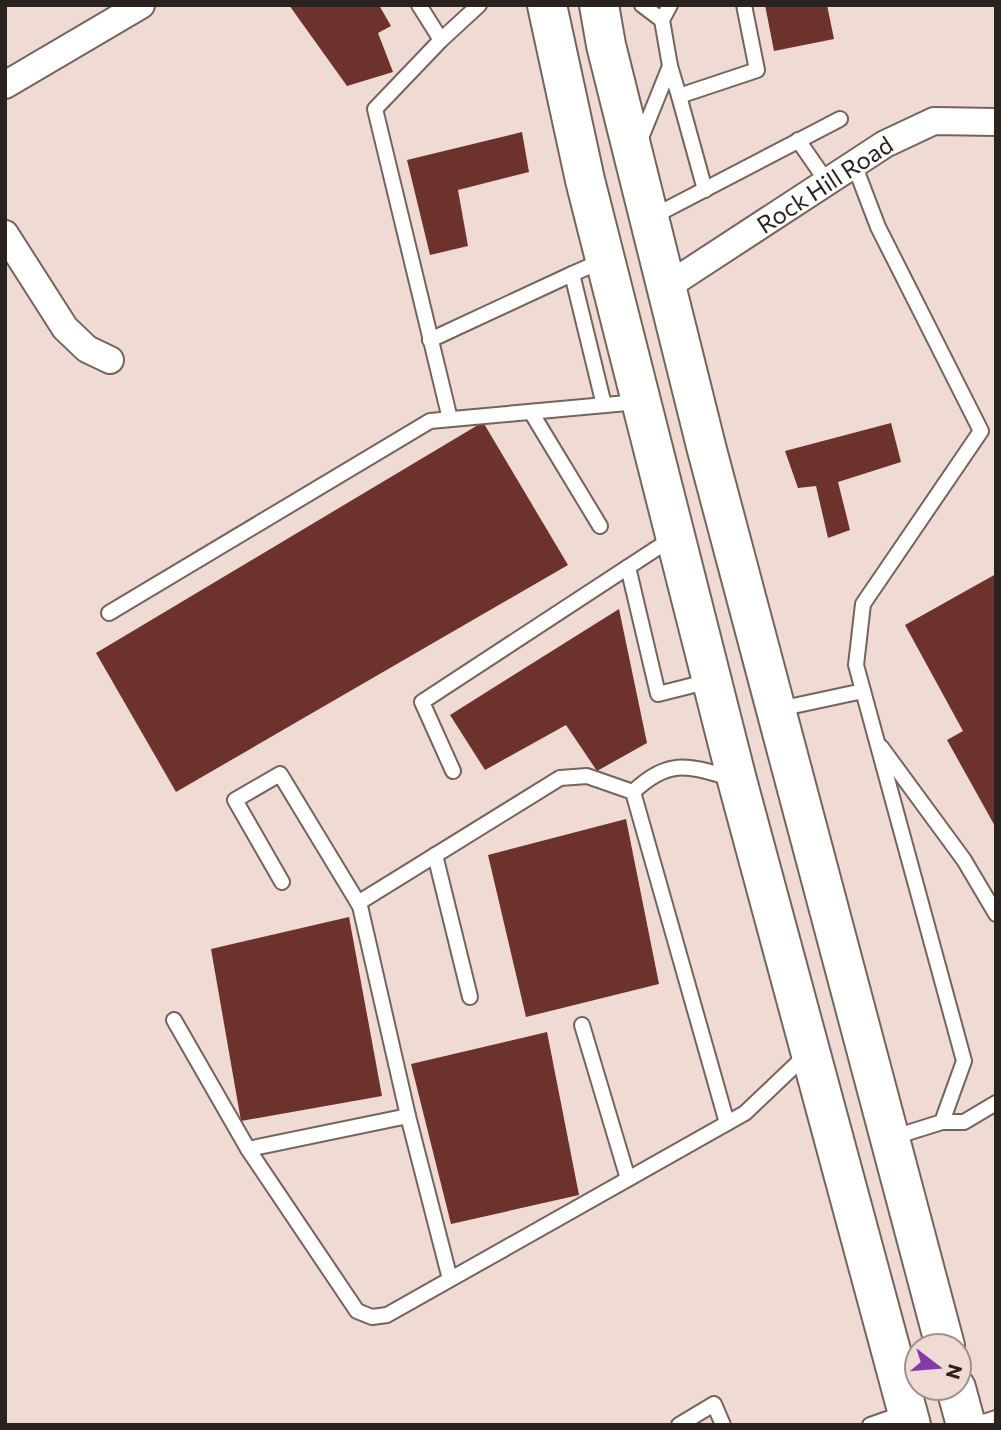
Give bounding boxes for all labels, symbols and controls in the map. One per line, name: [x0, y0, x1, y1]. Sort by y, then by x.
street label: Rock Hill Road: [751, 129, 898, 239]
north arrow: [903, 1332, 973, 1402]
text: N: [942, 1362, 968, 1382]

